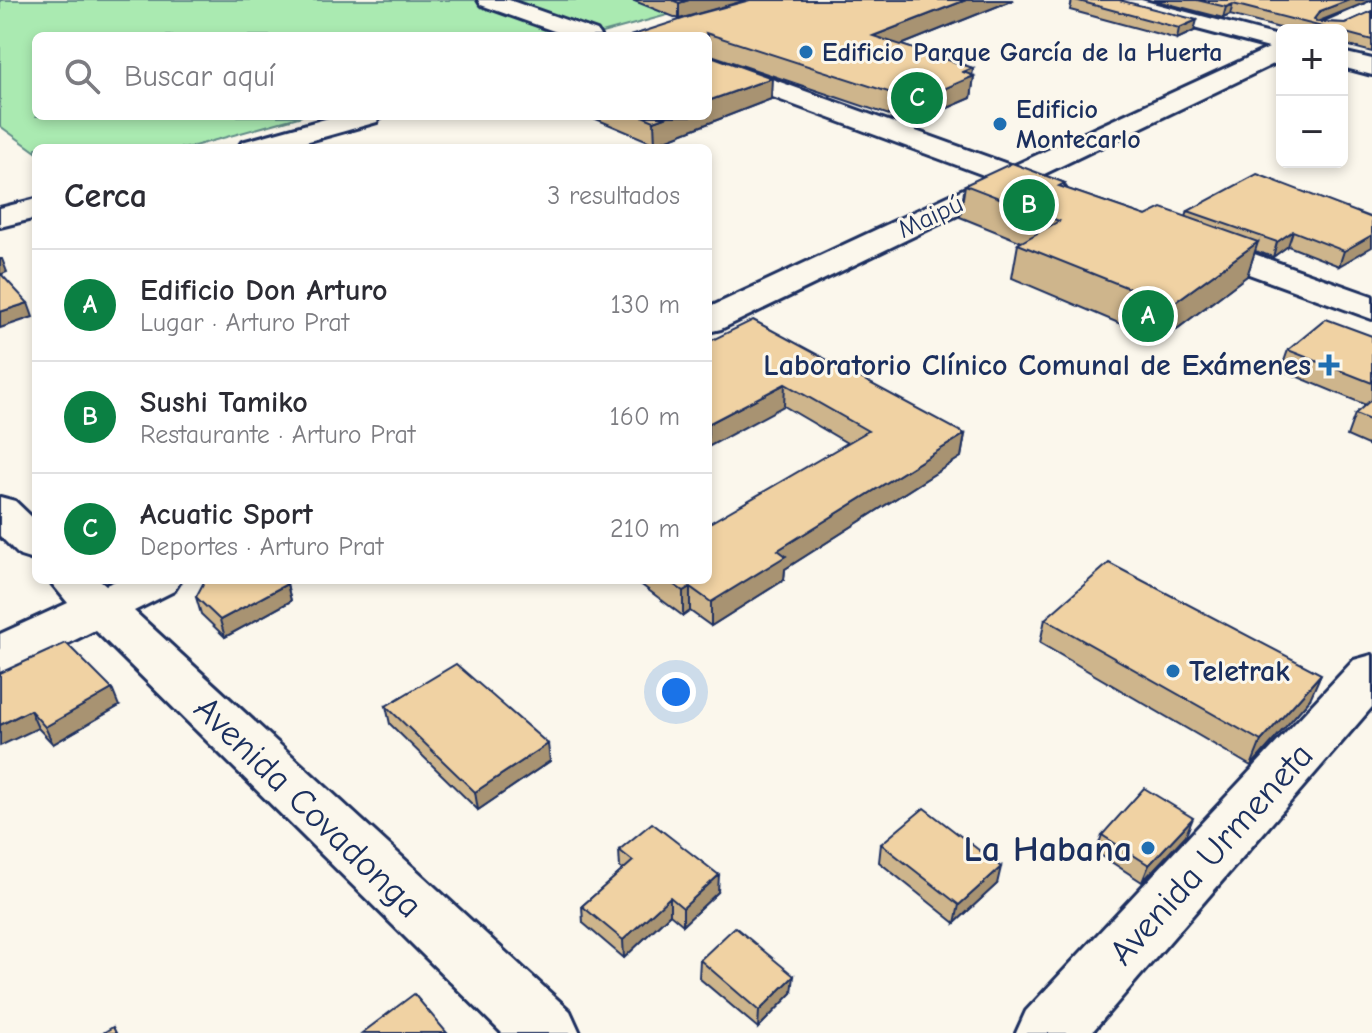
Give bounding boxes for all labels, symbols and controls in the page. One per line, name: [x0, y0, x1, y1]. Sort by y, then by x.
map controls: [1276, 24, 1348, 168]
button: +: [1276, 24, 1348, 96]
search box: [32, 32, 712, 120]
place label: Edificio Parque García de la Huerta: [822, 38, 1223, 68]
marker: Edificio Parque García de la Huerta: [797, 43, 815, 61]
icon: search: [60, 54, 104, 98]
text: Buscar aquí: [124, 59, 275, 94]
pin: C: [891, 68, 943, 128]
place label: Edificio Montecarlo: [1016, 95, 1141, 155]
button: −: [1276, 96, 1348, 168]
marker: Edificio Montecarlo: [991, 115, 1009, 133]
pin: B: [1003, 175, 1055, 235]
text: Cerca: [64, 176, 147, 216]
text: 3 resultados: [547, 181, 680, 211]
street label: Maipú: [893, 189, 968, 245]
text: Edificio Don Arturo: [140, 273, 388, 308]
pin: A: [1122, 286, 1174, 346]
text: A: [83, 290, 97, 320]
text: 130 m: [611, 290, 680, 320]
text: Lugar · Arturo Prat: [140, 308, 349, 338]
place label: Laboratorio Clínico Comunal de Exámenes: [763, 348, 1311, 383]
marker: Laboratorio Clínico Comunal de Exámenes: [1318, 354, 1340, 376]
text: Sushi Tamiko: [140, 385, 308, 420]
text: B: [82, 402, 98, 432]
text: 160 m: [610, 402, 680, 432]
text: Restaurante · Arturo Prat: [140, 420, 415, 450]
text: Acuatic Sport: [140, 497, 313, 532]
text: C: [82, 514, 98, 544]
text: 210 m: [610, 514, 680, 544]
text: Deportes · Arturo Prat: [140, 532, 383, 562]
place label: Teletrak: [1189, 654, 1290, 689]
marker: Teletrak: [1164, 662, 1182, 680]
your location: [656, 672, 696, 712]
street label: Avenida Covadonga: [186, 688, 430, 926]
street label: Avenida Urmeneta: [1101, 735, 1321, 973]
place label: La Habana: [963, 829, 1132, 870]
marker: La Habana: [1139, 839, 1157, 857]

